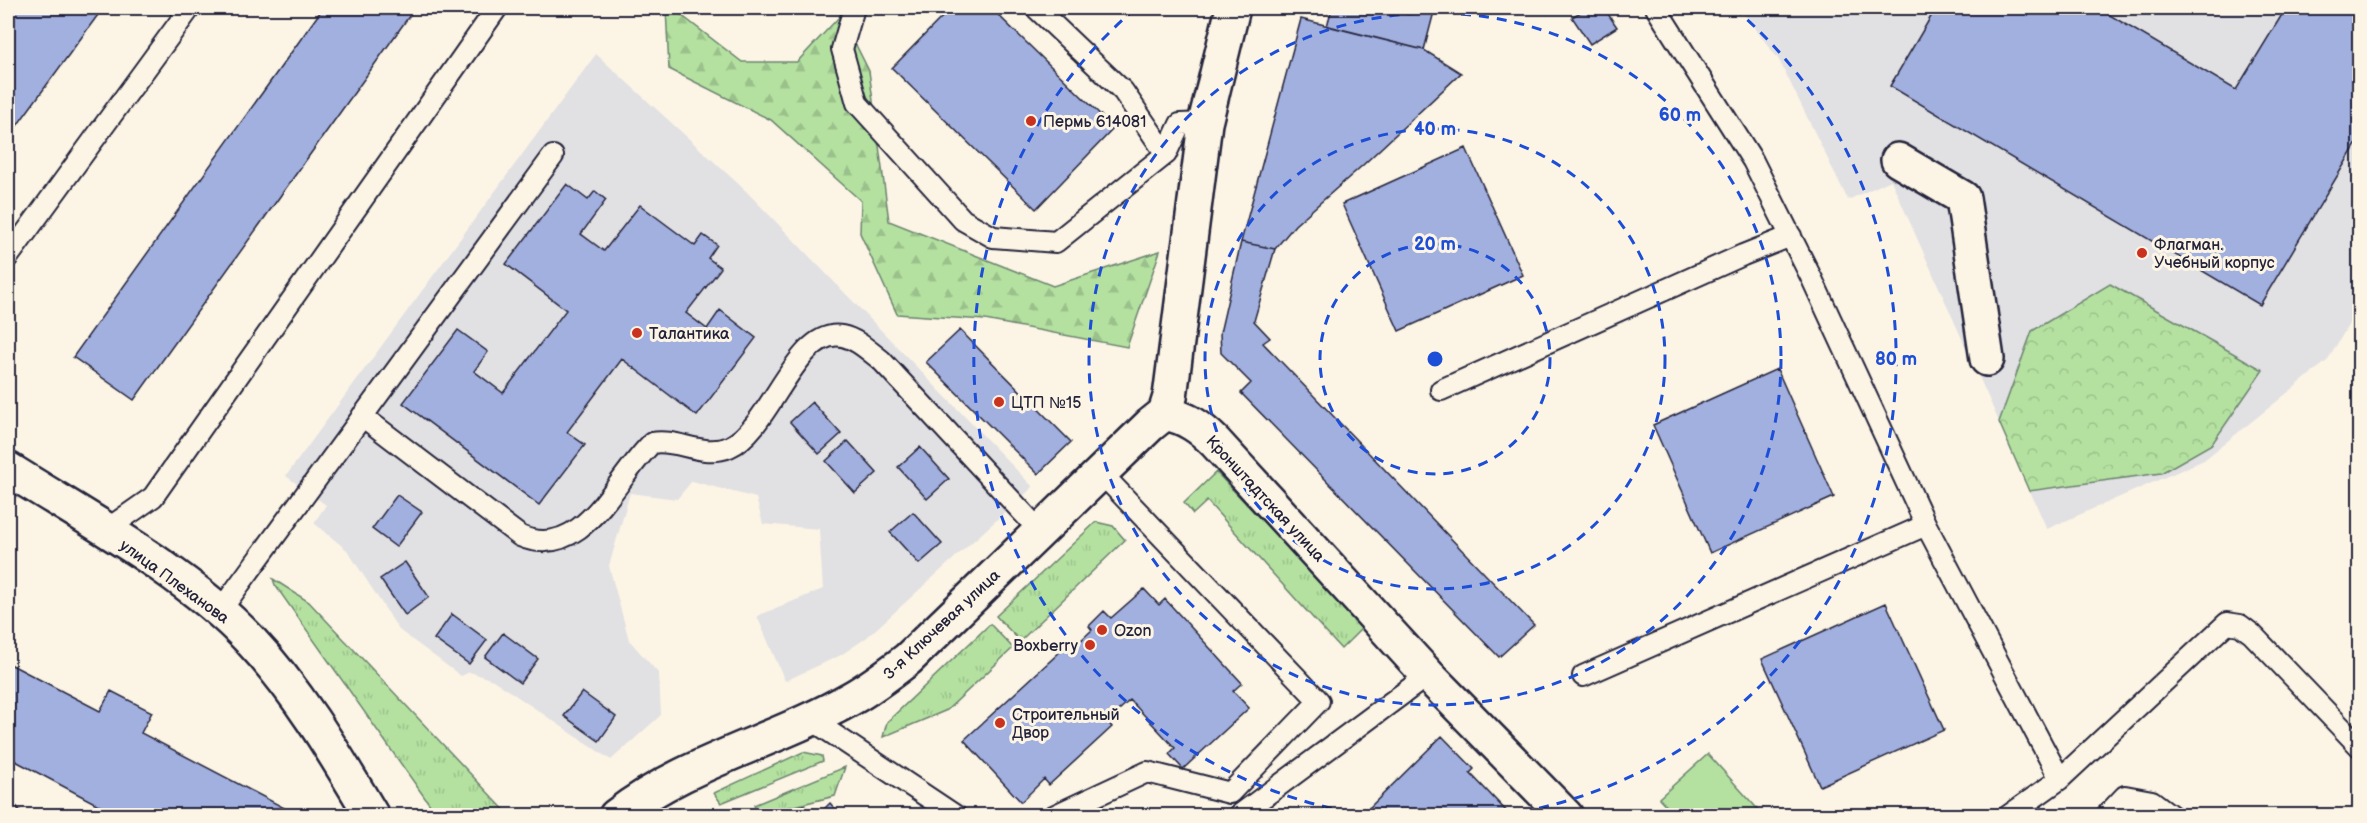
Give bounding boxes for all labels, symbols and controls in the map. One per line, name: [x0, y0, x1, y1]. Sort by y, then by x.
text: 60 m: [1659, 105, 1701, 126]
place label: Пермь 614081: [1043, 113, 1146, 132]
marker: Пермь 614081: [1024, 114, 1038, 128]
text: 40 m: [1414, 119, 1456, 140]
text: 20 m: [1414, 234, 1456, 255]
place label: Флагман. Учебный корпус: [2154, 236, 2275, 273]
marker: Флагман. Учебный корпус: [2135, 246, 2149, 260]
place label: Талантика: [649, 325, 730, 344]
marker: Талантика: [630, 326, 644, 340]
centre of rings: [1425, 349, 1445, 369]
text: 80 m: [1875, 349, 1917, 370]
place label: ЦТП №15: [1011, 394, 1081, 413]
marker: ЦТП №15: [992, 395, 1006, 409]
street label: Кронштадтская улица: [1202, 432, 1329, 566]
street label: улица Плеханова: [116, 536, 233, 629]
street label: 3-я Ключевая улица: [880, 566, 1005, 684]
place label: Ozon: [1114, 622, 1152, 641]
marker: Ozon: [1095, 623, 1109, 637]
place label: Boxberry: [1013, 637, 1079, 656]
marker: Boxberry: [1083, 638, 1097, 652]
place label: Строительный Двор: [1012, 706, 1120, 743]
marker: Строительный Двор: [993, 716, 1007, 730]

